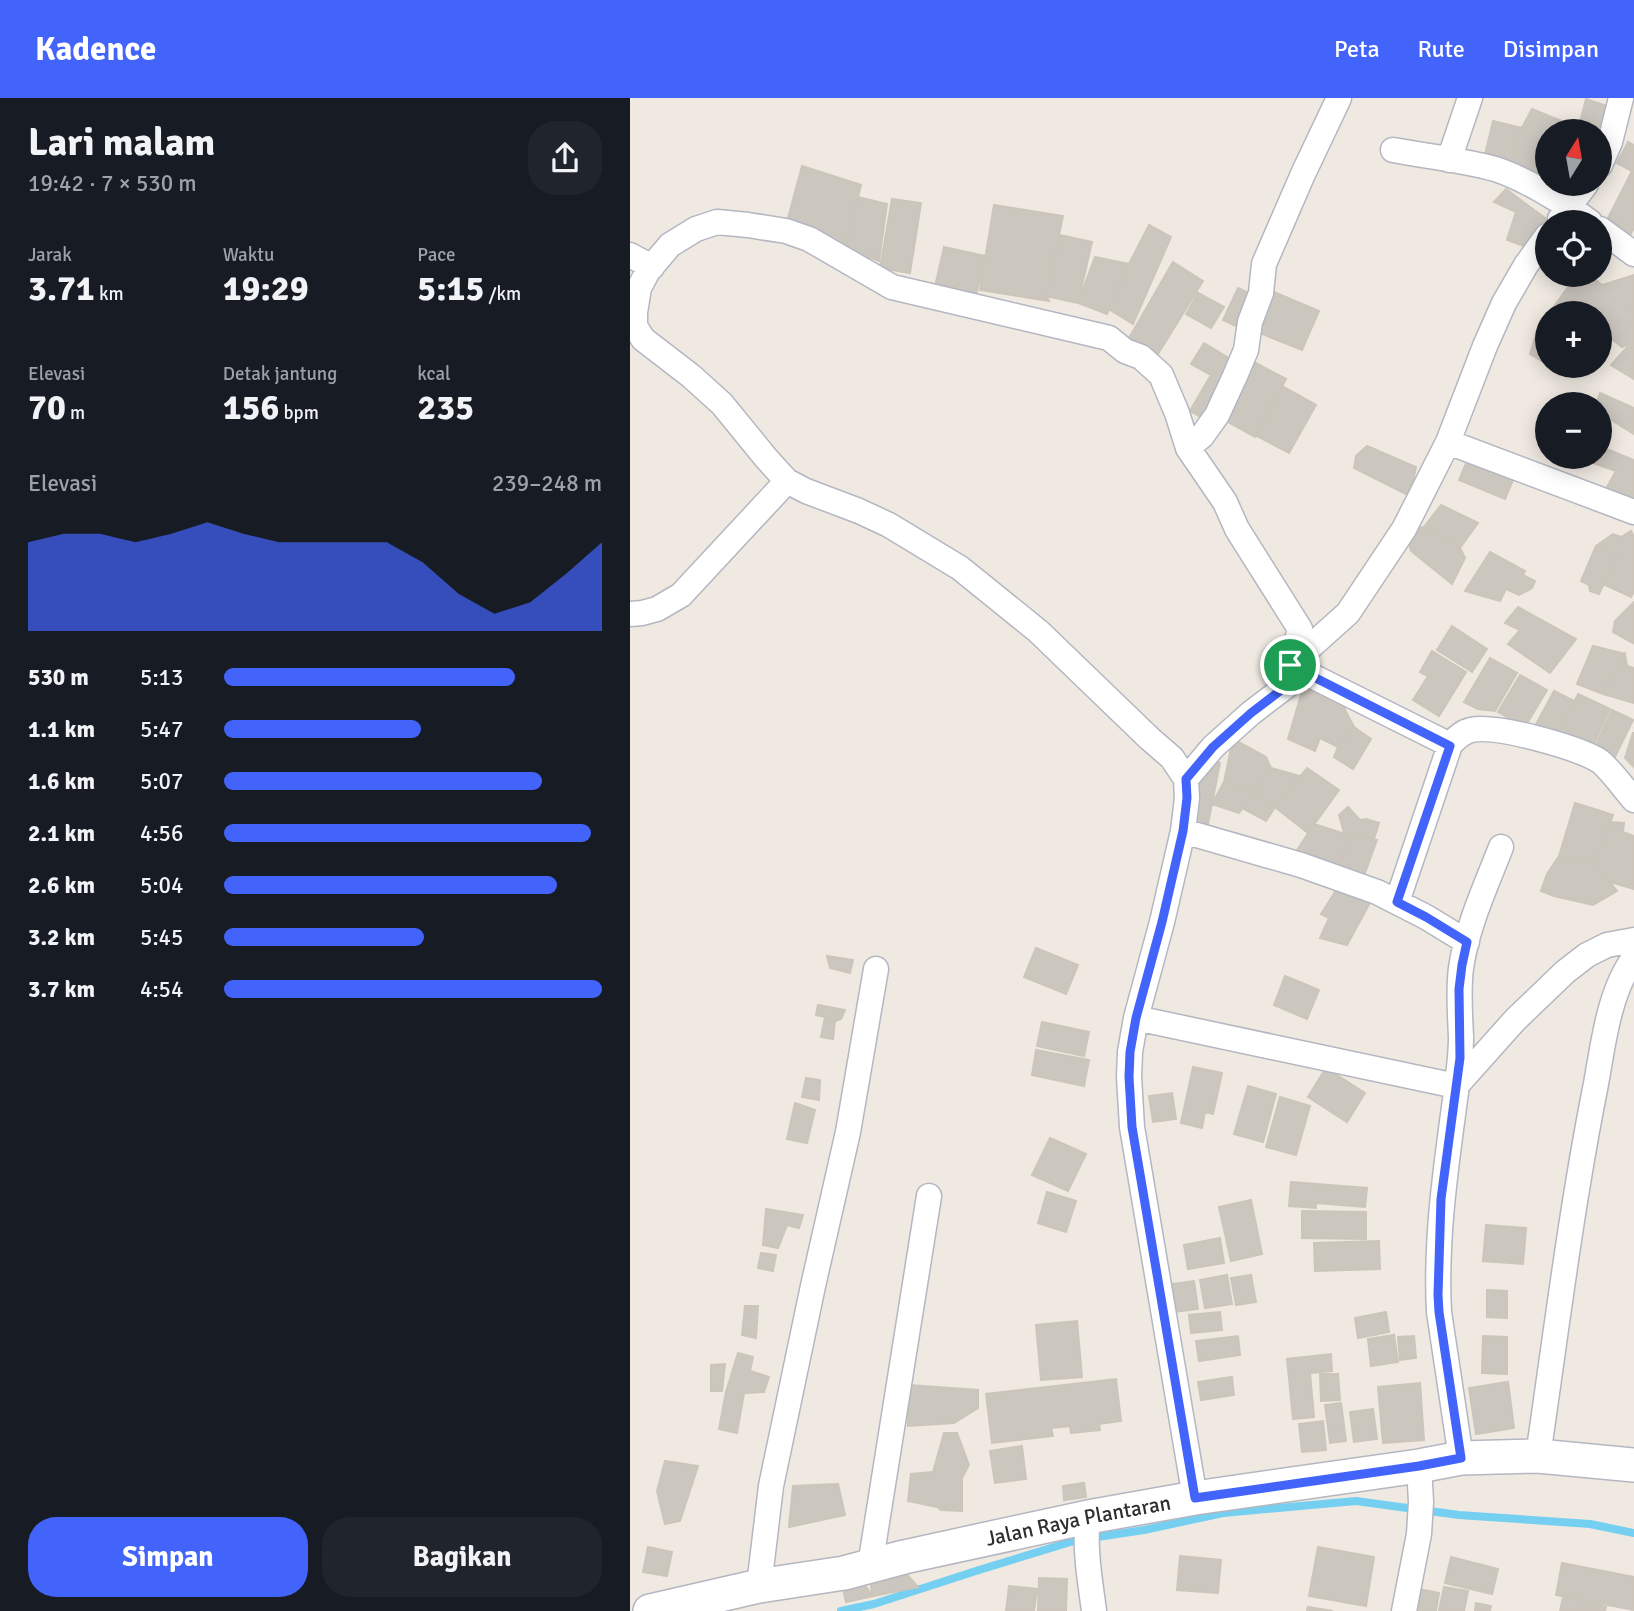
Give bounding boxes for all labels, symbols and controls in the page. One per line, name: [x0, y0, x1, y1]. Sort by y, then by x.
text: Kadence: [35, 29, 156, 70]
text: Peta: [1334, 34, 1380, 64]
text: Rute: [1418, 34, 1465, 64]
text: Disimpan: [1503, 34, 1599, 64]
text: Lari malam: [28, 119, 215, 166]
north arrow: [1535, 119, 1612, 196]
map controls: [1535, 119, 1612, 469]
button: share: [528, 121, 602, 195]
text: 19:42 · 7 × 530 m: [28, 169, 197, 198]
button: locate: [1535, 210, 1612, 287]
text: Jarak: [28, 243, 72, 267]
text: Waktu: [223, 243, 274, 267]
text: Pace: [417, 243, 456, 267]
text: 3.71: [28, 267, 95, 310]
text: 19:29: [223, 267, 309, 310]
text: 5:15: [417, 267, 484, 310]
text: km: [95, 282, 124, 306]
text: /km: [484, 282, 521, 306]
button: +: [1535, 301, 1612, 378]
text: Elevasi: [28, 362, 85, 386]
text: Detak jantung: [223, 362, 337, 386]
text: kcal: [417, 362, 451, 386]
text: 70: [28, 386, 66, 429]
text: 156: [223, 386, 279, 429]
text: 235: [417, 386, 474, 429]
button: −: [1535, 392, 1612, 469]
text: m: [66, 401, 85, 425]
text: bpm: [279, 401, 319, 425]
text: Elevasi: [28, 469, 97, 498]
text: 239–248 m: [492, 469, 602, 498]
pin: [1260, 635, 1320, 695]
icon: arrive: [1271, 646, 1309, 684]
text: 530 m: [28, 663, 89, 692]
text: 5:13: [140, 663, 183, 692]
text: 1.1 km: [28, 715, 95, 744]
text: 5:47: [140, 715, 183, 744]
text: 1.6 km: [28, 767, 95, 796]
text: 5:07: [140, 767, 183, 796]
text: 2.1 km: [28, 819, 95, 848]
text: 4:56: [140, 819, 183, 848]
text: 2.6 km: [28, 871, 95, 900]
text: 5:04: [140, 871, 183, 900]
text: 3.2 km: [28, 923, 95, 952]
text: 5:45: [140, 923, 183, 952]
text: 3.7 km: [28, 975, 95, 1004]
text: 4:54: [140, 975, 183, 1004]
street label: Jalan Raya Plantaran: [983, 1490, 1173, 1552]
button: Simpan: [28, 1517, 308, 1597]
button: Bagikan: [322, 1517, 602, 1597]

